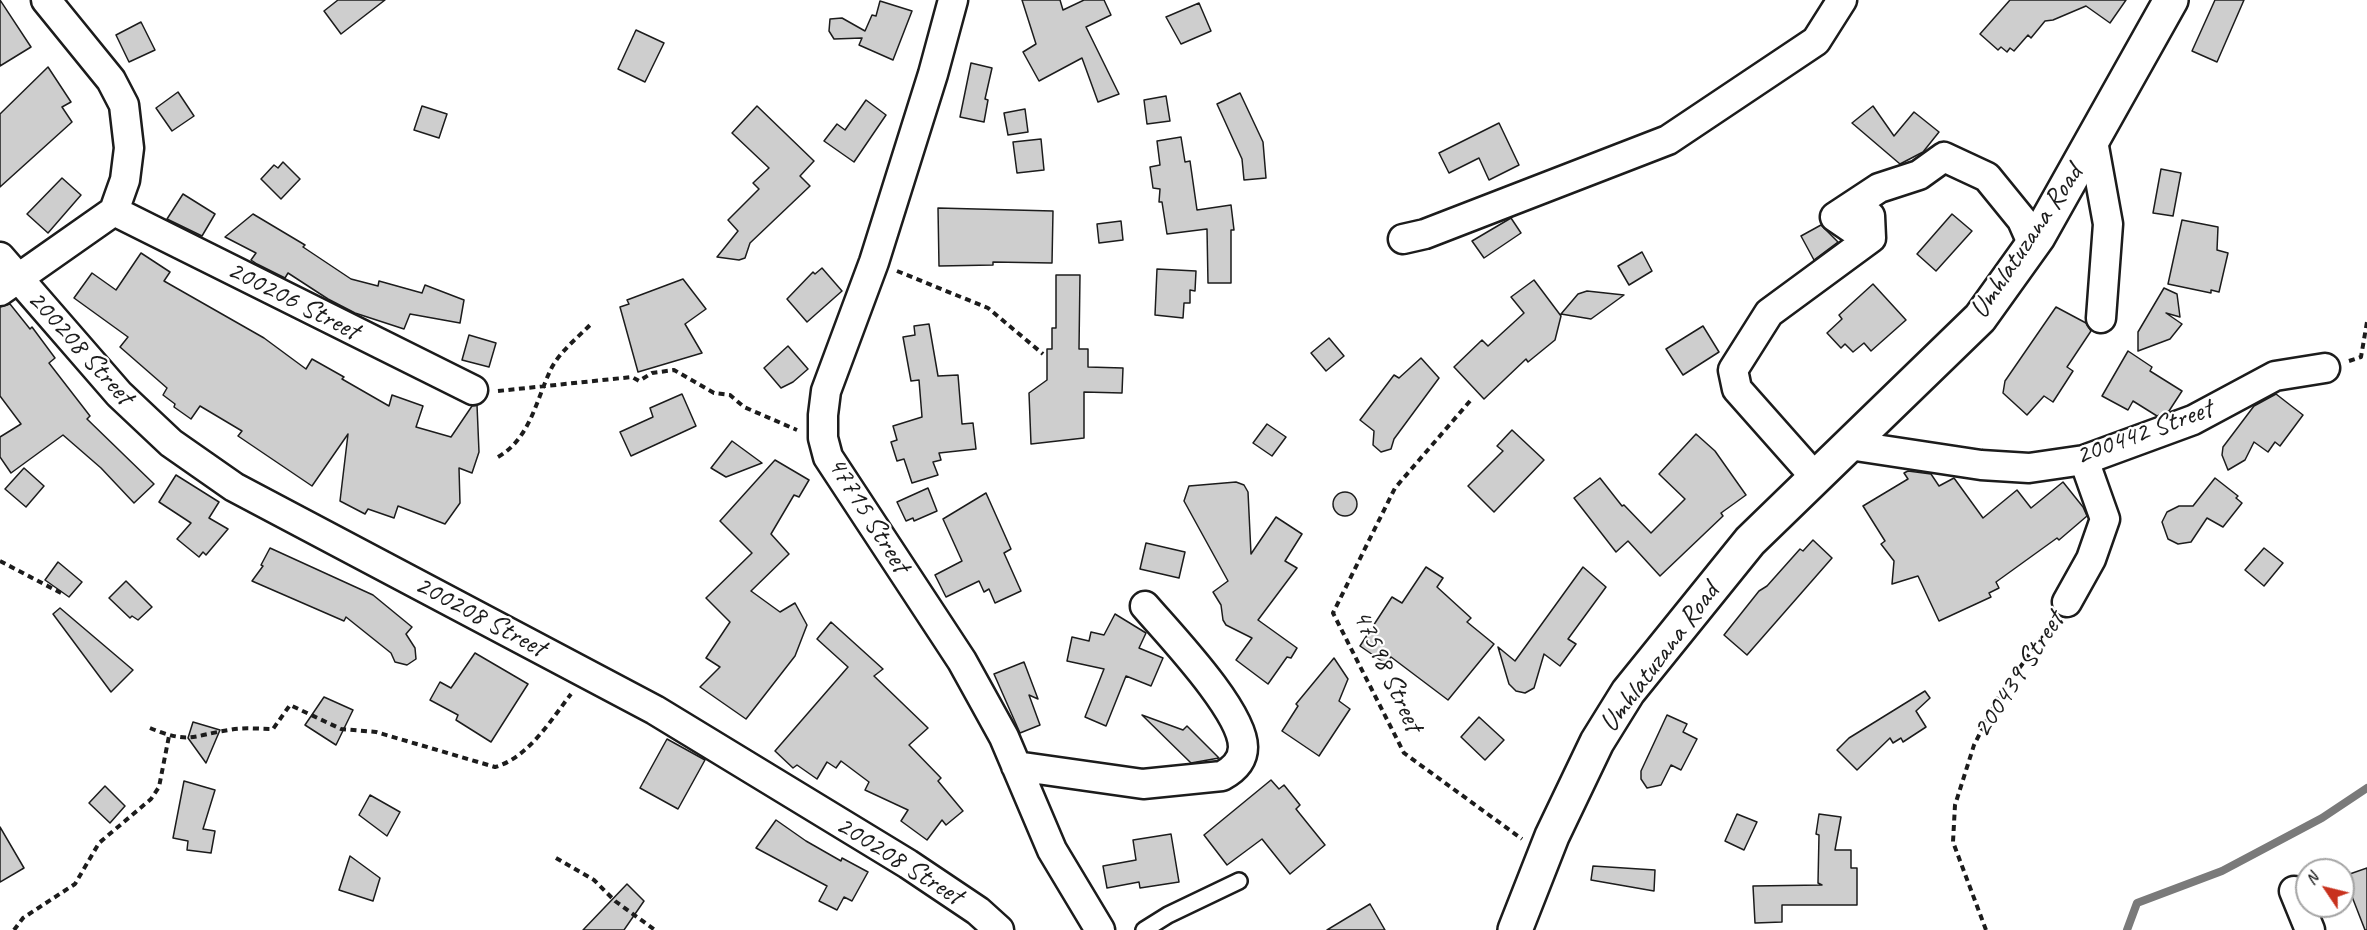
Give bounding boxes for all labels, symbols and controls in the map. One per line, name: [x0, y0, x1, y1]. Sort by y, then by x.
street label: Umhlatuzana Road: [1963, 159, 2091, 325]
street label: 200206 Street: [222, 253, 364, 349]
street label: 200208 Street: [20, 283, 140, 413]
street label: 200442 Street: [2071, 393, 2217, 473]
street label: 47715 Street: [819, 451, 917, 579]
street label: 200208 Street: [409, 569, 551, 665]
street label: Umhlatuzana Road: [1593, 577, 1727, 739]
street label: 47598 Street: [1344, 605, 1430, 737]
street label: 200439 Street: [1966, 606, 2072, 744]
street label: 200208 Street: [829, 809, 969, 913]
north arrow: [2295, 858, 2355, 918]
text: N: [2301, 869, 2323, 889]

